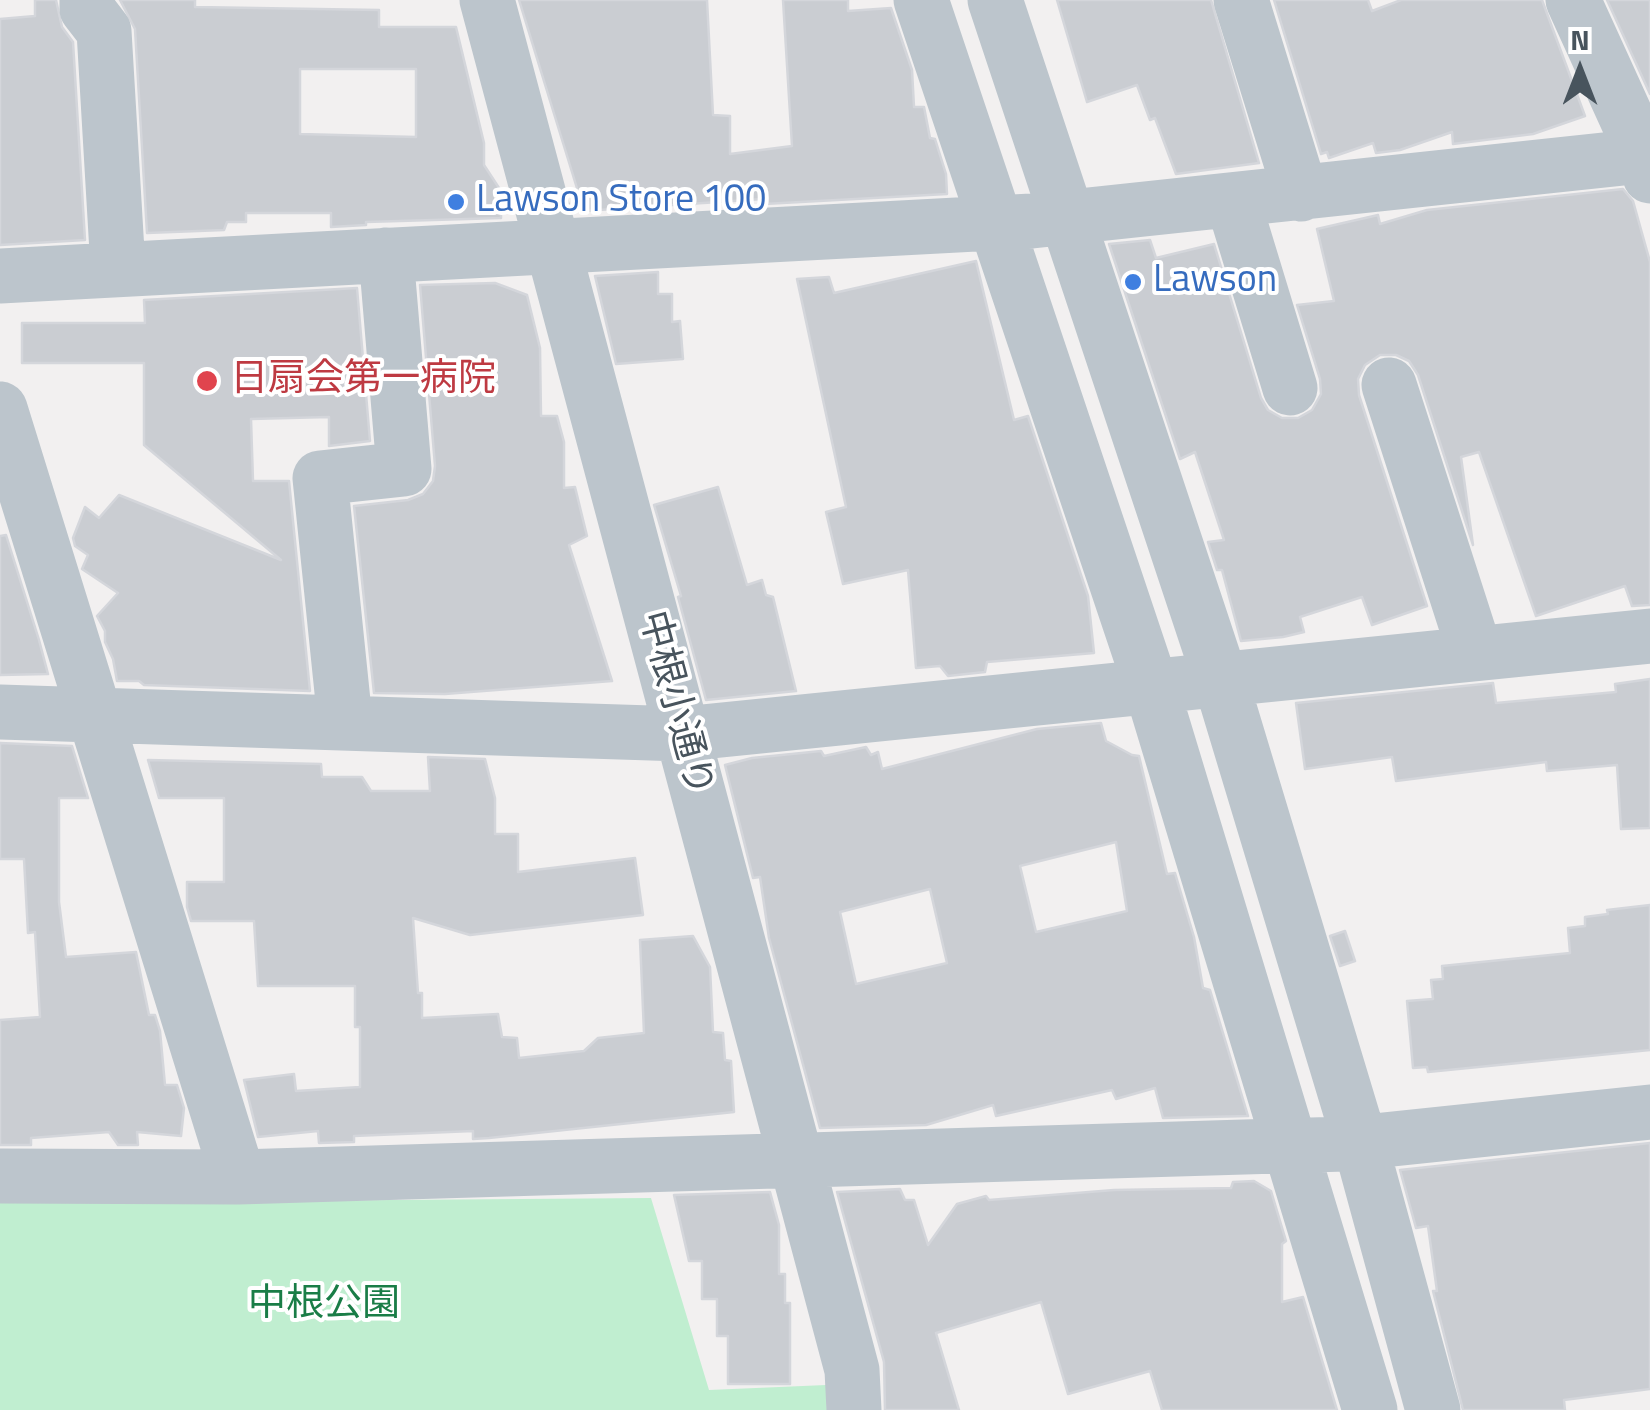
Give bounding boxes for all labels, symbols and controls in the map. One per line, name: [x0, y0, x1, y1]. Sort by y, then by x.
text: N: [1570, 18, 1590, 61]
north arrow: [1530, 20, 1630, 120]
place label: Lawson Store 100: [476, 179, 766, 225]
marker: Lawson Store 100: [445, 191, 467, 213]
place label: Lawson: [1153, 259, 1277, 305]
marker: Lawson: [1122, 271, 1144, 293]
place label: 日扇会第一病院: [230, 358, 496, 404]
marker: 日扇会第一病院: [194, 368, 220, 394]
street label: 中根小通り: [627, 606, 721, 802]
park label: 中根公園: [248, 1283, 400, 1329]

